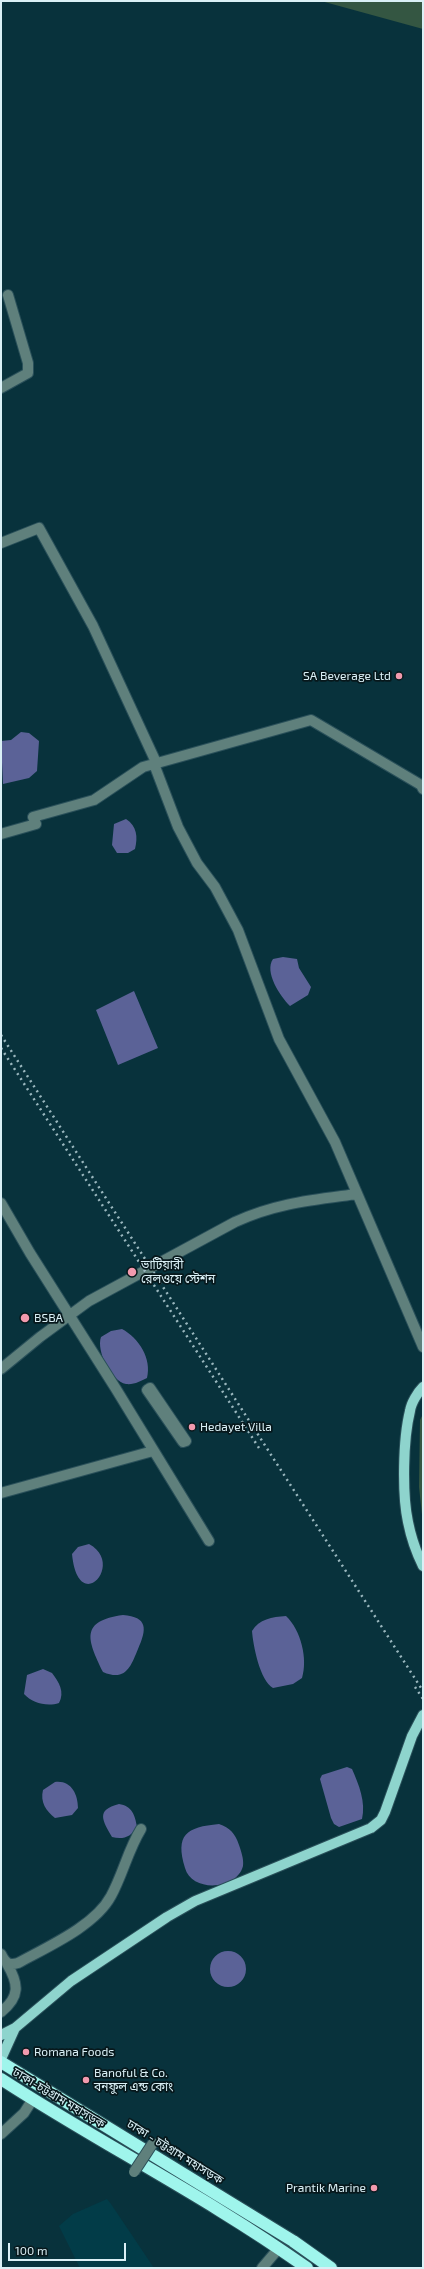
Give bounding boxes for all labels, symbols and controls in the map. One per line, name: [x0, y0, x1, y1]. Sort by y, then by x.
place label: SA Beverage Ltd: [303, 669, 391, 683]
marker: SA Beverage Ltd: [394, 671, 404, 681]
place label: ভাটিয়ারী রেলওয়ে স্টেশন: [141, 1258, 215, 1286]
marker: ভাটিয়ারী রেলওয়ে স্টেশন: [126, 1266, 138, 1278]
place label: BSBA: [34, 1311, 63, 1325]
marker: BSBA: [19, 1312, 31, 1324]
place label: Hedayet Villa: [200, 1420, 272, 1434]
marker: Hedayet Villa: [187, 1422, 197, 1432]
place label: Romana Foods: [34, 2045, 114, 2059]
marker: Romana Foods: [21, 2047, 31, 2057]
street label: ঢাকা-চট্টগ্রাম মহাসড়ক: [10, 2065, 108, 2131]
place label: Banoful & Co. বনফুল এন্ড কোং: [94, 2066, 173, 2094]
marker: Banoful & Co. বনফুল এন্ড কোং: [81, 2075, 91, 2085]
street label: ঢাকা - চট্টগ্রাম মহাসড়ক: [124, 2117, 226, 2187]
place label: Prantik Marine: [286, 2181, 366, 2195]
marker: Prantik Marine: [369, 2183, 379, 2193]
scale bar: [10, 2235, 128, 2261]
text: 100 m: [15, 2243, 47, 2257]

